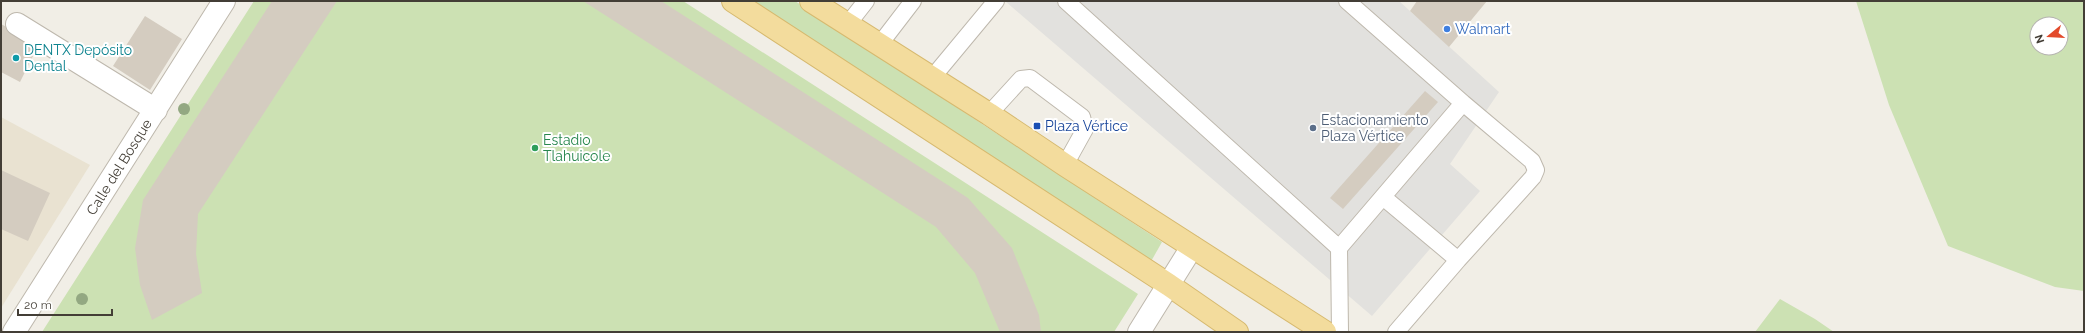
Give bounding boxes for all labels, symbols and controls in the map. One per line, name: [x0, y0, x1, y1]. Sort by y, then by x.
north arrow: [2029, 16, 2069, 56]
place label: Walmart: [1455, 21, 1511, 37]
marker: Walmart: [1442, 24, 1452, 34]
text: N: [2032, 33, 2047, 45]
place label: DENTX Depósito Dental: [24, 42, 132, 74]
marker: DENTX Depósito Dental: [11, 53, 21, 63]
place label: Estacionamiento Plaza Vértice: [1321, 112, 1429, 144]
street label: Calle del Bosque: [83, 116, 155, 218]
place label: Plaza Vértice: [1045, 118, 1128, 134]
marker: Plaza Vértice: [1032, 121, 1042, 131]
marker: Estacionamiento Plaza Vértice: [1308, 123, 1318, 133]
place label: Estadio Tlahuicole: [543, 132, 610, 164]
marker: Estadio Tlahuicole: [530, 143, 540, 153]
scale bar: [18, 291, 112, 317]
text: 20 m: [24, 298, 52, 312]

